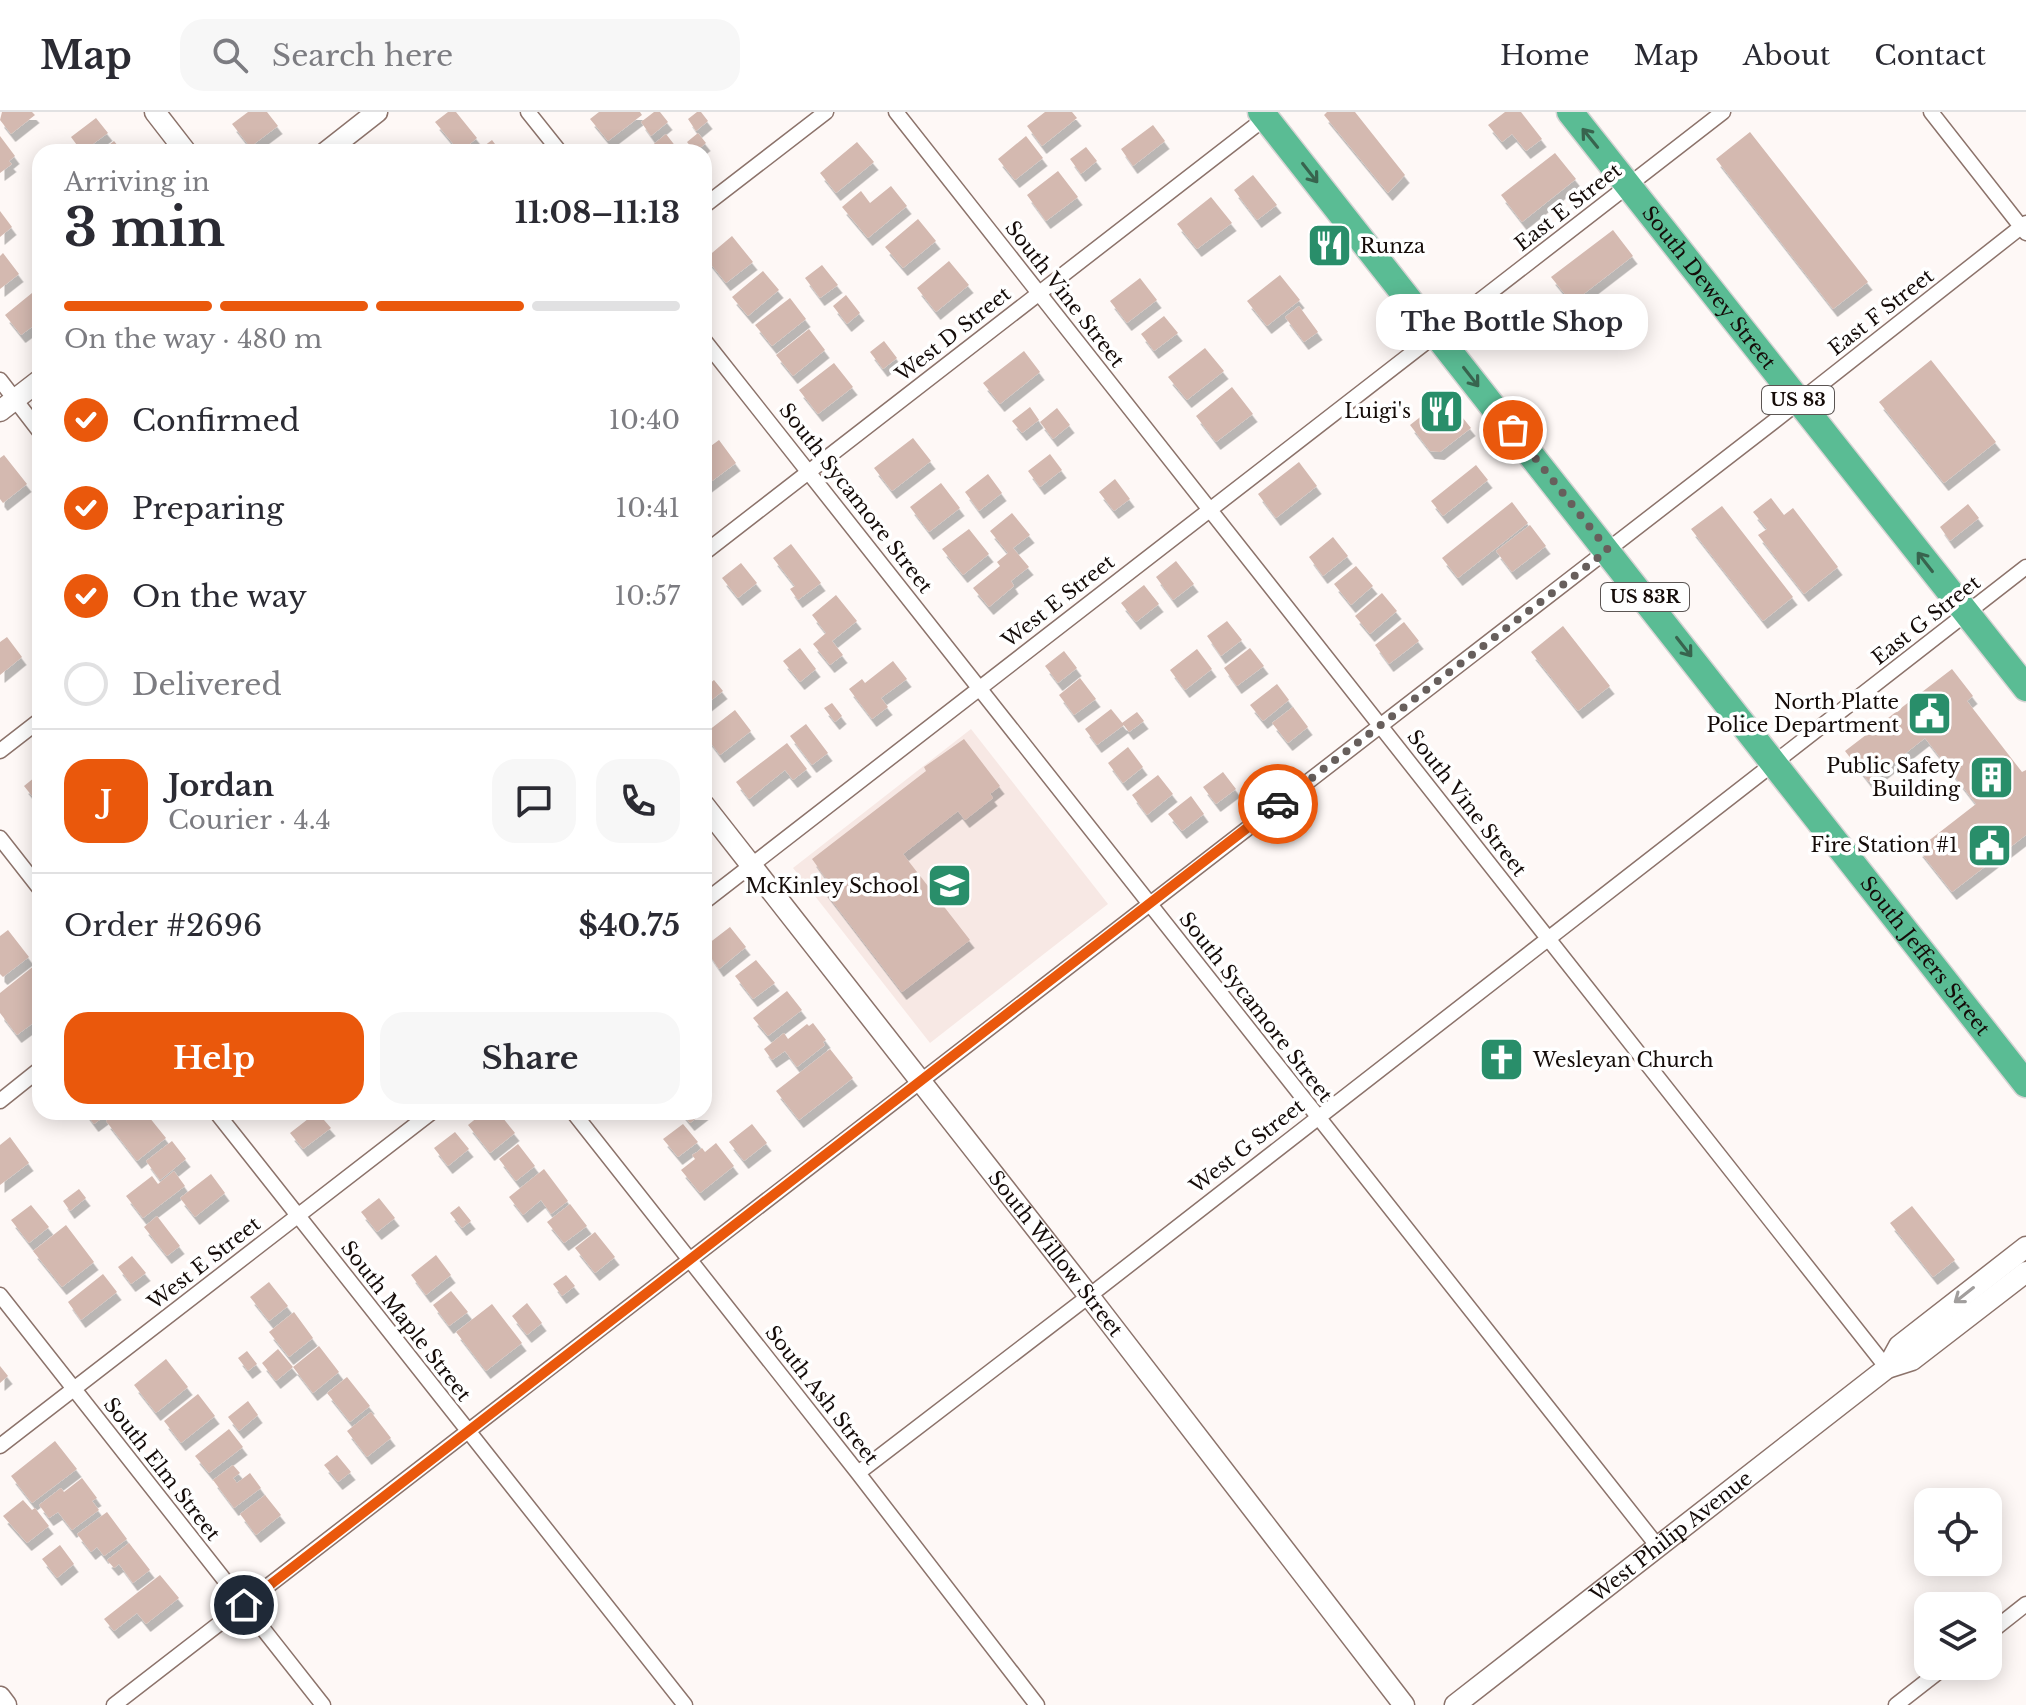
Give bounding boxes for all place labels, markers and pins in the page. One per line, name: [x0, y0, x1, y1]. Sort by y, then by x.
restaurant icon: Runza: [1305, 222, 1353, 270]
place label: Runza: [1360, 234, 1426, 258]
callout: The Bottle Shop: [1377, 294, 1649, 350]
restaurant icon: Luigi's: [1418, 387, 1466, 435]
pin: [1479, 396, 1547, 464]
place label: Luigi's: [1344, 399, 1411, 423]
place label: North Platte Police Department: [1706, 690, 1899, 737]
public building icon: North Platte Police Department: [1906, 690, 1954, 738]
building icon: Public Safety Building: [1967, 753, 2015, 801]
place label: Public Safety Building: [1826, 754, 1961, 801]
public building icon: Fire Station #1: [1965, 821, 2013, 869]
place label: Fire Station #1: [1811, 833, 1958, 857]
school or university icon: McKinley School: [926, 862, 974, 910]
place label: McKinley School: [745, 874, 919, 898]
church icon: Wesleyan Church: [1478, 1036, 1526, 1084]
place label: Wesleyan Church: [1532, 1048, 1714, 1072]
pin: [210, 1571, 278, 1639]

